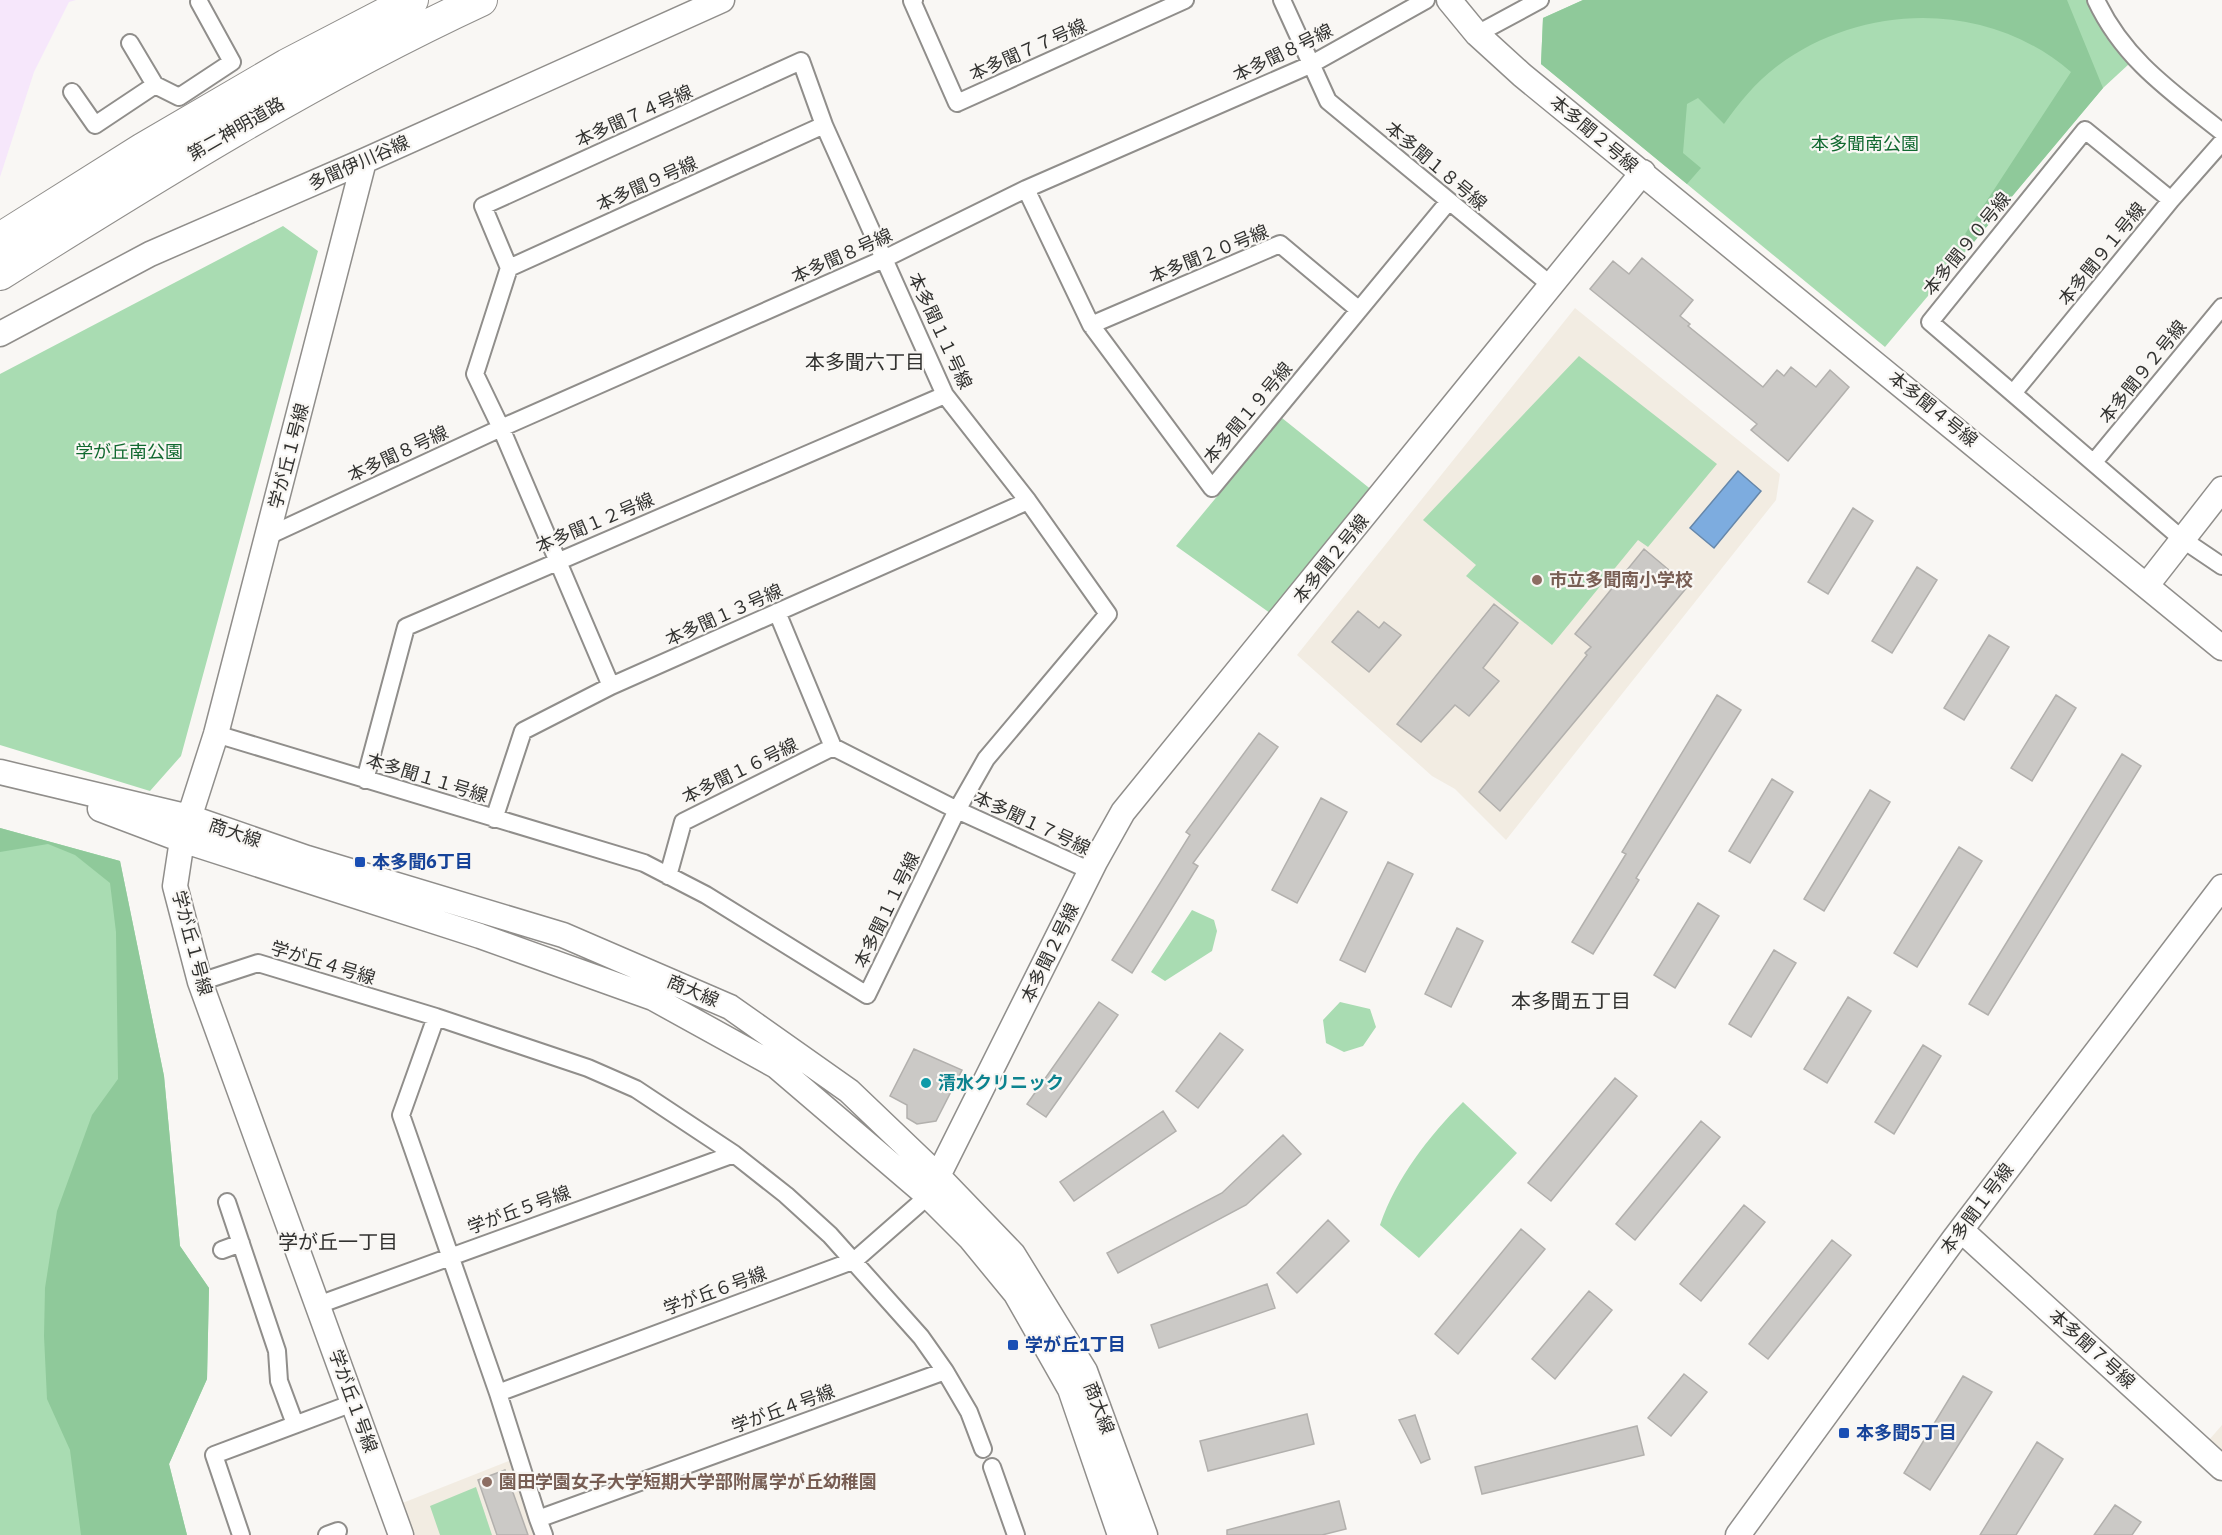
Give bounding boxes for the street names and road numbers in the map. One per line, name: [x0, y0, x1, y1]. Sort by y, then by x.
street label: 本多聞７７号線: [966, 13, 1090, 86]
street label: 本多聞８号線: [1229, 19, 1336, 87]
street label: 本多聞７４号線: [572, 79, 696, 152]
street label: 本多聞２号線: [1546, 90, 1643, 177]
street label: 第二神明道路: [183, 92, 288, 166]
street label: 本多聞１８号線: [1381, 116, 1492, 215]
street label: 多聞伊川谷線: [305, 130, 413, 195]
street label: 本多聞９号線: [593, 151, 701, 216]
street label: 本多聞９０号線: [1918, 187, 2015, 300]
street label: 本多聞９１号線: [2053, 197, 2150, 310]
street label: 本多聞２０号線: [1146, 219, 1272, 288]
street label: 本多聞８号線: [788, 223, 896, 288]
street label: 本多聞１１号線: [903, 269, 978, 393]
street label: 本多聞９２号線: [2094, 315, 2191, 428]
street label: 本多聞１９号線: [1198, 357, 1297, 468]
street label: 本多聞４号線: [1884, 366, 1983, 452]
street label: 学が丘１号線: [263, 401, 314, 511]
street label: 本多聞８号線: [344, 420, 452, 487]
street label: 本多聞１２号線: [532, 487, 657, 558]
street label: 本多聞２号線: [1288, 509, 1374, 608]
street label: 本多聞１３号線: [662, 578, 786, 651]
street label: 本多聞１６号線: [678, 733, 801, 809]
street label: 本多聞１１号線: [364, 748, 491, 807]
street label: 本多聞１７号線: [970, 785, 1094, 860]
street label: 商大線: [206, 813, 264, 852]
street label: 本多聞１１号線: [849, 848, 925, 971]
street label: 学が丘１号線: [167, 888, 218, 998]
street label: 本多聞２号線: [1016, 899, 1084, 1006]
street label: 学が丘４号線: [268, 936, 378, 989]
street label: 商大線: [664, 969, 723, 1012]
street label: 本多聞１号線: [1935, 1159, 2018, 1259]
street label: 学が丘５号線: [464, 1180, 574, 1239]
street label: 学が丘６号線: [660, 1261, 770, 1320]
street label: 本多聞７号線: [2045, 1304, 2140, 1393]
street label: 学が丘１号線: [324, 1346, 383, 1456]
street label: 商大線: [1079, 1378, 1120, 1437]
street label: 学が丘４号線: [728, 1379, 838, 1438]

